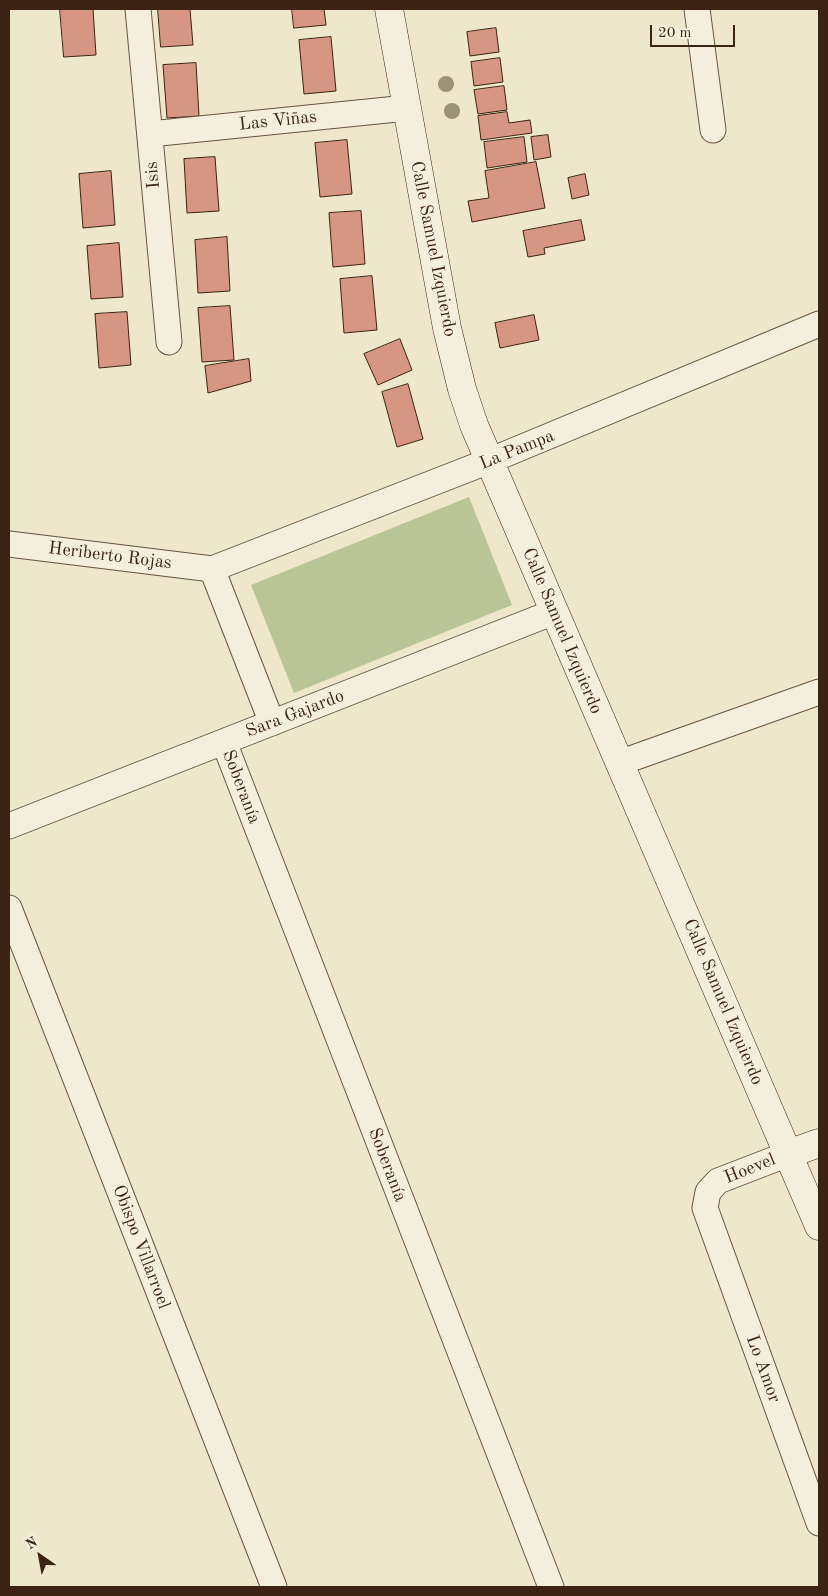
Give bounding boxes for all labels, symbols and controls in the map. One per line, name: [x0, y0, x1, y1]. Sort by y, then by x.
scale bar: [653, 15, 738, 47]
text: 20 m: [658, 26, 692, 41]
street label: Las Viñas: [238, 106, 318, 136]
street label: Calle Samuel Izquierdo: [405, 159, 461, 339]
street label: Isis: [141, 160, 165, 190]
street label: La Pampa: [476, 425, 558, 475]
street label: Heriberto Rojas: [47, 538, 173, 574]
street label: Calle Samuel Izquierdo: [517, 545, 607, 717]
street label: Sara Gajardo: [243, 685, 347, 743]
street label: Soberanía: [217, 747, 265, 827]
street label: Calle Samuel Izquierdo: [678, 916, 768, 1088]
street label: Soberanía: [363, 1125, 411, 1205]
street label: Hoevel: [721, 1149, 779, 1189]
street label: Obispo Villarroel: [107, 1182, 175, 1312]
street label: Lo Amor: [741, 1332, 785, 1406]
north arrow: [15, 1531, 65, 1581]
text: N: [24, 1535, 40, 1552]

